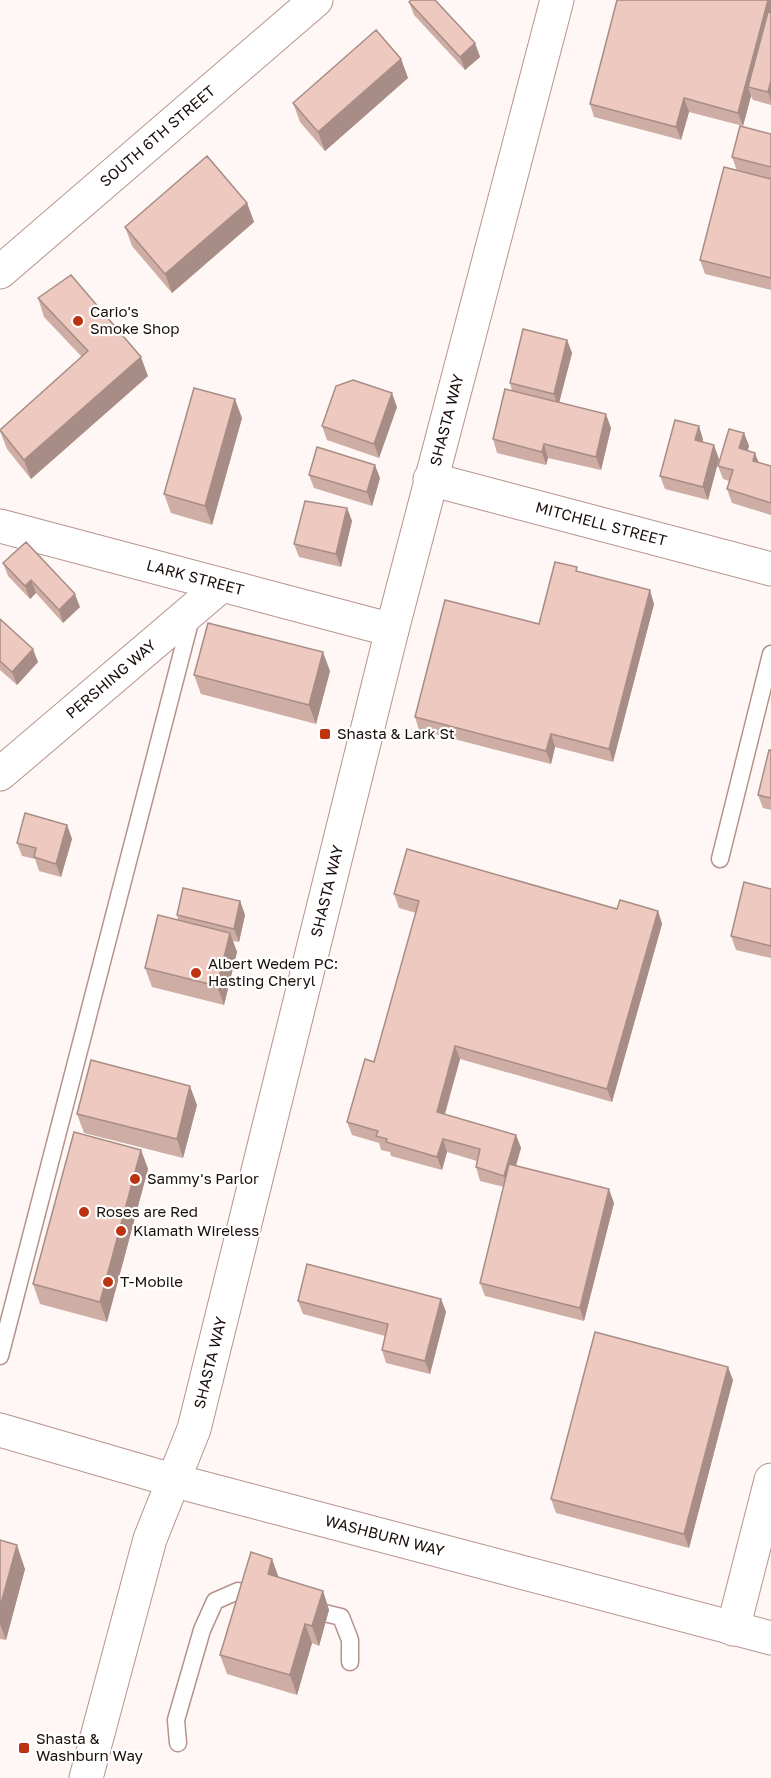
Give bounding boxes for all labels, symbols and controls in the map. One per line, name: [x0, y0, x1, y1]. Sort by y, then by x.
street label: SOUTH 6TH STREET: [96, 81, 218, 190]
place label: Cario's Smoke Shop: [90, 302, 180, 337]
marker: Cario's Smoke Shop: [71, 314, 85, 328]
street label: SHASTA WAY: [425, 372, 467, 468]
street label: MITCHELL STREET: [534, 497, 669, 549]
street label: LARK STREET: [145, 555, 246, 598]
street label: PERSHING WAY: [62, 635, 159, 722]
place label: Shasta & Lark St: [337, 724, 455, 742]
marker: Shasta & Lark St: [318, 727, 332, 741]
street label: SHASTA WAY: [306, 843, 346, 939]
place label: Albert Wedem PC: Hasting Cheryl: [208, 954, 338, 989]
marker: Albert Wedem PC: Hasting Cheryl: [189, 966, 203, 980]
place label: Sammy's Parlor: [147, 1169, 259, 1187]
marker: Sammy's Parlor: [128, 1172, 142, 1186]
place label: Roses are Red: [96, 1202, 198, 1220]
marker: Roses are Red: [77, 1205, 91, 1219]
place label: Klamath Wireless: [133, 1221, 259, 1239]
marker: Klamath Wireless: [114, 1224, 128, 1238]
place label: T-Mobile: [120, 1272, 183, 1290]
marker: T-Mobile: [101, 1275, 115, 1289]
street label: SHASTA WAY: [189, 1314, 230, 1410]
street label: WASHBURN WAY: [323, 1511, 447, 1560]
place label: Shasta & Washburn Way: [36, 1729, 144, 1764]
marker: Shasta & Washburn Way: [17, 1741, 31, 1755]

